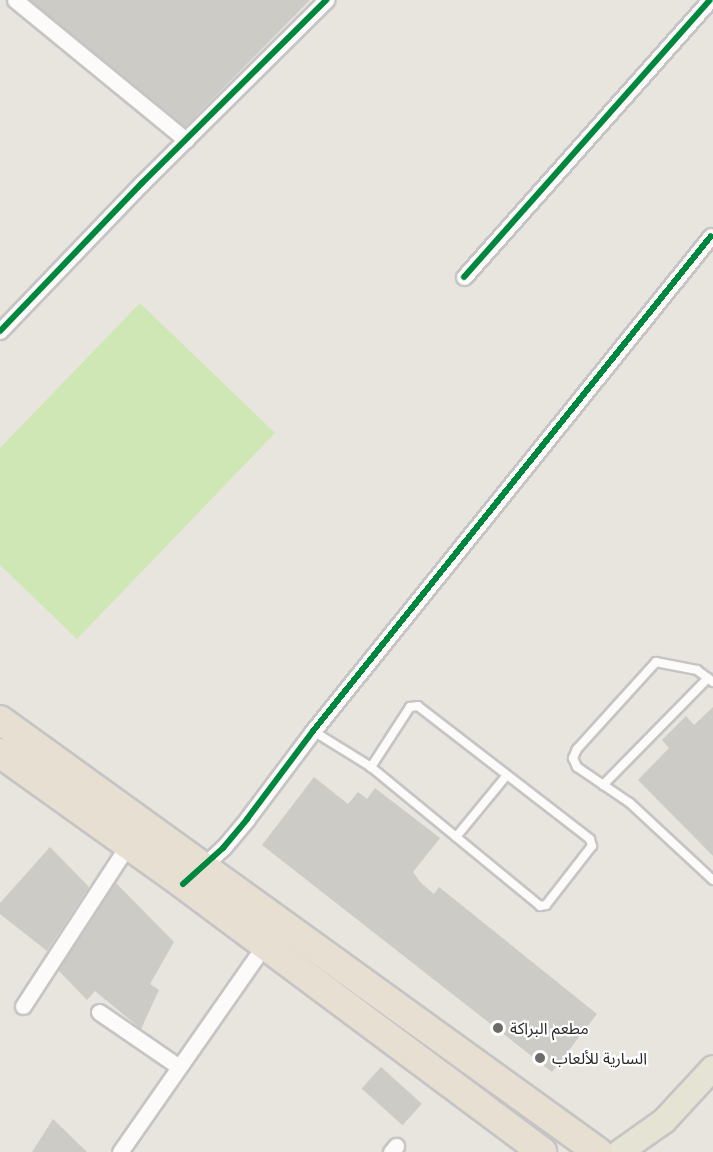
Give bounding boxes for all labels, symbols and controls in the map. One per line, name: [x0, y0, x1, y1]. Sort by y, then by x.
place label: مطعم البراكة: [510, 1018, 589, 1038]
marker: مطعم البراكة: [491, 1021, 505, 1035]
place label: السارية للألعاب: [552, 1048, 647, 1068]
marker: السارية للألعاب: [533, 1051, 547, 1065]

